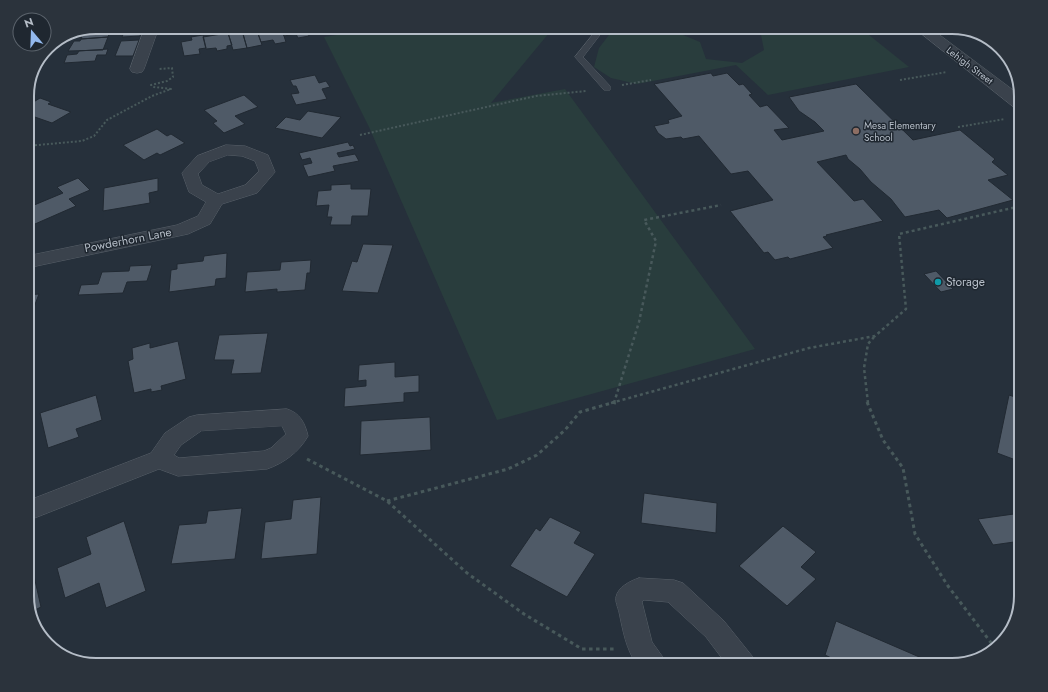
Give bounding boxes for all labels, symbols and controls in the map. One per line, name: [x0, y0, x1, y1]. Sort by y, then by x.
north arrow: [12, 12, 52, 52]
text: N: [22, 14, 35, 32]
street label: Lehigh Street: [943, 43, 997, 88]
place label: Mesa Elementary School: [864, 118, 936, 145]
marker: Mesa Elementary School: [851, 126, 861, 136]
street label: Powderhorn Lane: [83, 223, 173, 257]
place label: Storage: [946, 273, 985, 291]
marker: Storage: [933, 277, 943, 287]

